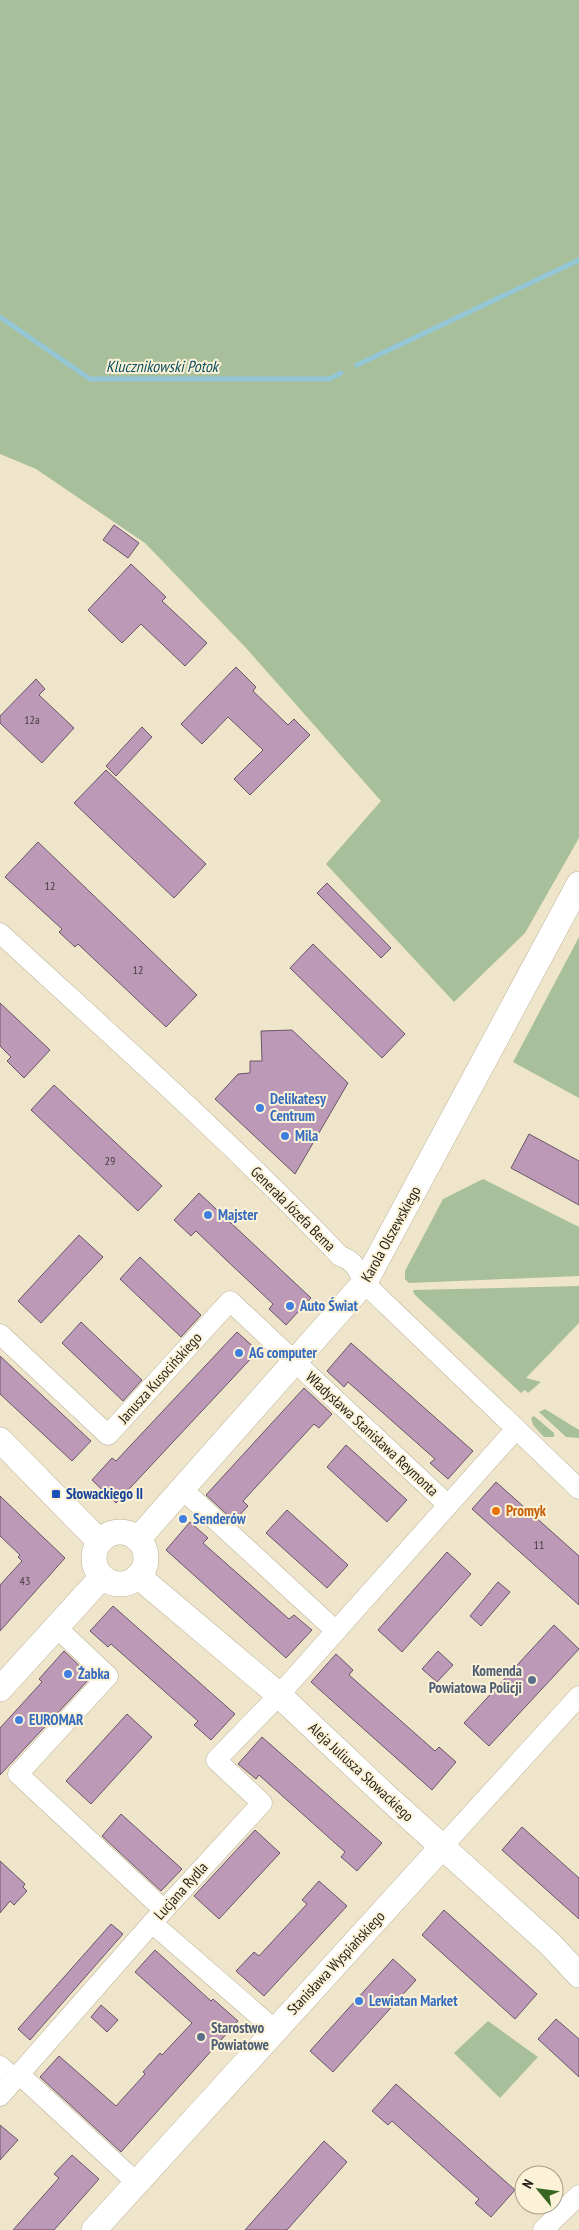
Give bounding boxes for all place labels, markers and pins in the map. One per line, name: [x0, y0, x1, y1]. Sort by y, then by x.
place label: Delikatesy Centrum: [270, 1089, 327, 1125]
marker: Delikatesy Centrum: [254, 1102, 266, 1114]
place label: Mila: [295, 1126, 318, 1145]
marker: Mila: [279, 1130, 291, 1142]
place label: Majster: [218, 1205, 259, 1224]
marker: Majster: [202, 1209, 214, 1221]
place label: Auto Świat: [299, 1296, 358, 1315]
marker: Auto Świat: [284, 1300, 296, 1312]
place label: AG computer: [248, 1343, 318, 1362]
marker: AG computer: [233, 1347, 245, 1359]
place label: Słowackiego II: [66, 1484, 143, 1503]
marker: Słowackiego II: [50, 1488, 62, 1500]
place label: Promyk: [506, 1501, 547, 1520]
marker: Promyk: [490, 1505, 502, 1517]
place label: Senderów: [193, 1509, 247, 1528]
marker: Senderów: [177, 1513, 189, 1525]
place label: Komenda Powiatowa Policji: [429, 1661, 522, 1697]
place label: Żabka: [78, 1664, 110, 1683]
marker: Żabka: [62, 1668, 74, 1680]
marker: Komenda Powiatowa Policji: [526, 1674, 538, 1686]
place label: EUROMAR: [29, 1710, 84, 1729]
marker: EUROMAR: [13, 1714, 25, 1726]
place label: Lewiatan Market: [369, 1991, 458, 2010]
marker: Lewiatan Market: [353, 1995, 365, 2007]
place label: Starostwo Powiatowe: [211, 2018, 269, 2054]
marker: Starostwo Powiatowe: [195, 2031, 207, 2043]

